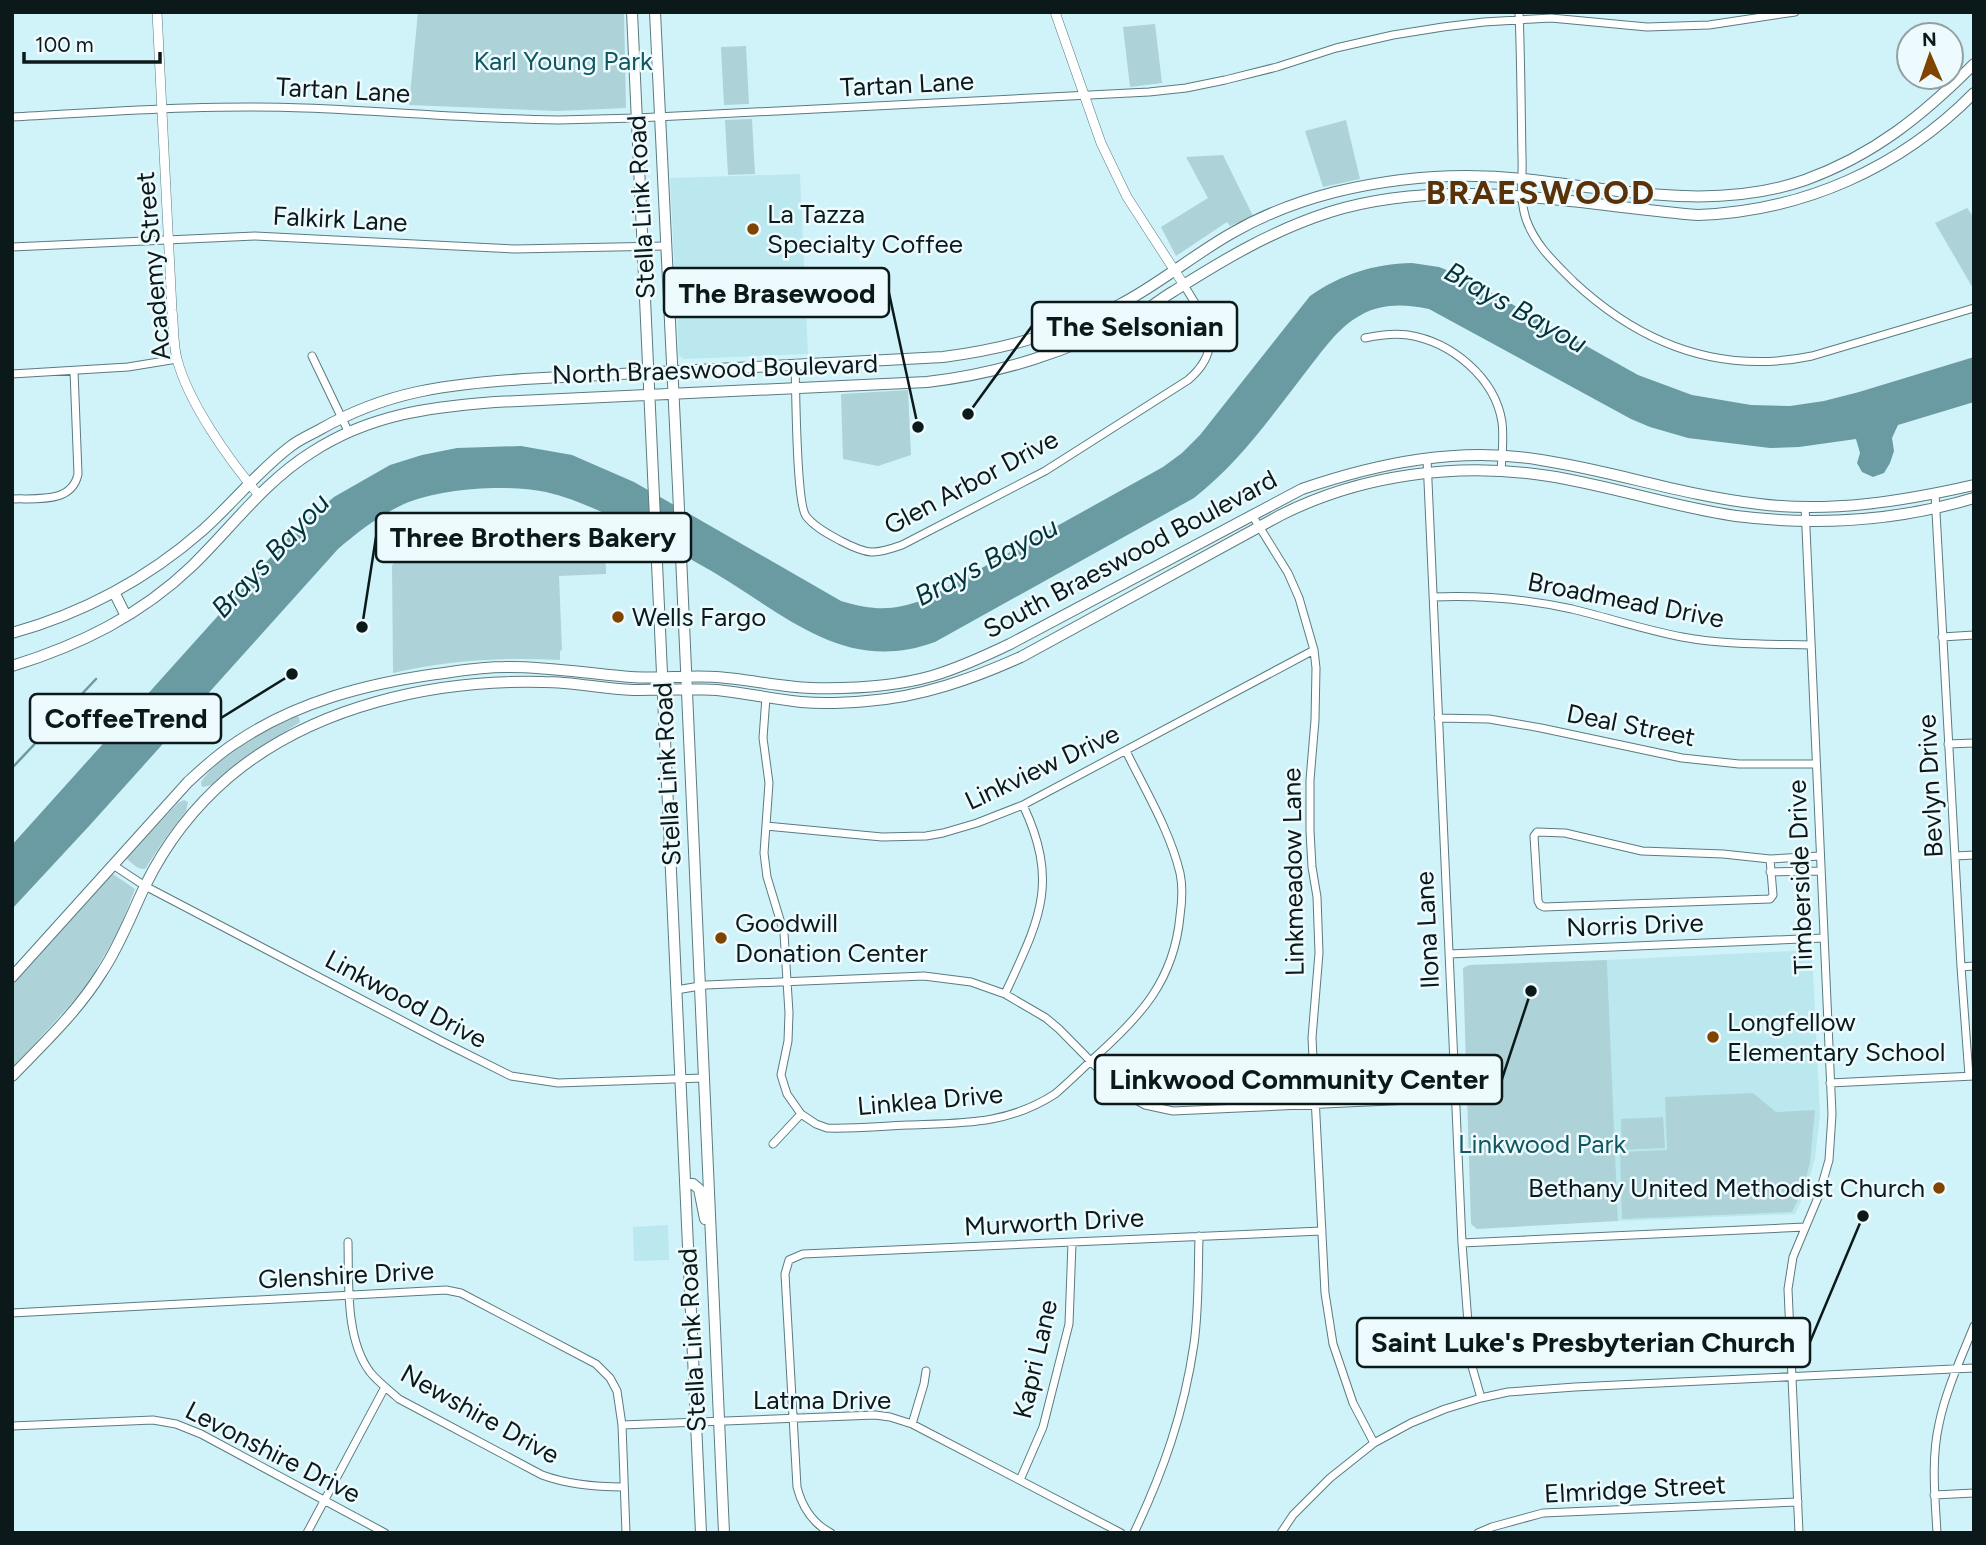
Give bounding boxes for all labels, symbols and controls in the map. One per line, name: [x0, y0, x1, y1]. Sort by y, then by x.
scale bar: [24, 21, 161, 65]
north arrow: [1895, 21, 1965, 91]
text: N: [1922, 28, 1937, 51]
text: 100 m: [35, 32, 94, 57]
park label: Karl Young Park: [473, 45, 653, 77]
street label: Tartan Lane: [839, 65, 975, 103]
street label: Tartan Lane: [275, 71, 411, 109]
street label: Stella Link Road: [620, 114, 662, 300]
street label: Academy Street: [129, 170, 177, 362]
district label: BRAESWOOD: [1426, 173, 1656, 212]
place label: La Tazza Specialty Coffee: [767, 198, 963, 260]
street label: Falkirk Lane: [272, 199, 408, 239]
marker: La Tazza Specialty Coffee: [745, 221, 761, 237]
water label: Brays Bayou: [1439, 254, 1593, 360]
callout: The Brasewood: [664, 268, 889, 317]
text: The Brasewood: [678, 276, 876, 310]
callout: The Selsonian: [1032, 302, 1237, 351]
text: The Selsonian: [1046, 309, 1224, 343]
street label: North Braeswood Boulevard: [551, 347, 879, 391]
street label: Glen Arbor Drive: [878, 423, 1064, 541]
street label: South Braeswood Boulevard: [978, 463, 1282, 645]
water label: Brays Bayou: [204, 486, 336, 624]
water label: Brays Bayou: [908, 509, 1064, 613]
callout: Three Brothers Bakery: [376, 513, 691, 562]
text: Three Brothers Bakery: [390, 520, 677, 554]
street label: Broadmead Drive: [1525, 565, 1727, 635]
place label: Wells Fargo: [632, 601, 766, 633]
marker: Wells Fargo: [610, 609, 626, 625]
street label: Stella Link Road: [646, 681, 688, 867]
callout: CoffeeTrend: [30, 694, 221, 743]
street label: Deal Street: [1564, 697, 1698, 753]
text: CoffeeTrend: [44, 701, 208, 735]
street label: Bevlyn Drive: [1910, 713, 1950, 859]
street label: Linkview Drive: [960, 717, 1124, 817]
street label: Linkmeadow Lane: [1275, 767, 1311, 977]
street label: Timberside Drive: [1781, 779, 1819, 975]
street label: Ilona Lane: [1408, 870, 1446, 990]
place label: Goodwill Donation Center: [735, 907, 928, 969]
street label: Norris Drive: [1566, 907, 1704, 943]
marker: Goodwill Donation Center: [713, 930, 729, 946]
street label: Linkwood Drive: [320, 943, 492, 1055]
place label: Longfellow Elementary School: [1727, 1006, 1945, 1068]
marker: Longfellow Elementary School: [1705, 1029, 1721, 1045]
callout: Linkwood Community Center: [1095, 1055, 1502, 1104]
text: Linkwood Community Center: [1109, 1062, 1489, 1096]
street label: Linklea Drive: [856, 1078, 1004, 1122]
park label: Linkwood Park: [1458, 1128, 1626, 1160]
place label: Bethany United Methodist Church: [1528, 1172, 1925, 1204]
marker: Bethany United Methodist Church: [1931, 1180, 1947, 1196]
street label: Murworth Drive: [963, 1201, 1145, 1243]
street label: Stella Link Road: [671, 1247, 713, 1433]
street label: Glenshire Drive: [257, 1254, 435, 1296]
street label: Kapri Lane: [1006, 1296, 1064, 1422]
callout: Saint Luke's Presbyterian Church: [1357, 1318, 1810, 1367]
text: Saint Luke's Presbyterian Church: [1371, 1325, 1795, 1359]
street label: Newshire Drive: [395, 1357, 565, 1471]
street label: Latma Drive: [753, 1384, 891, 1416]
street label: Levonshire Drive: [180, 1394, 366, 1510]
street label: Elmridge Street: [1543, 1468, 1727, 1510]

